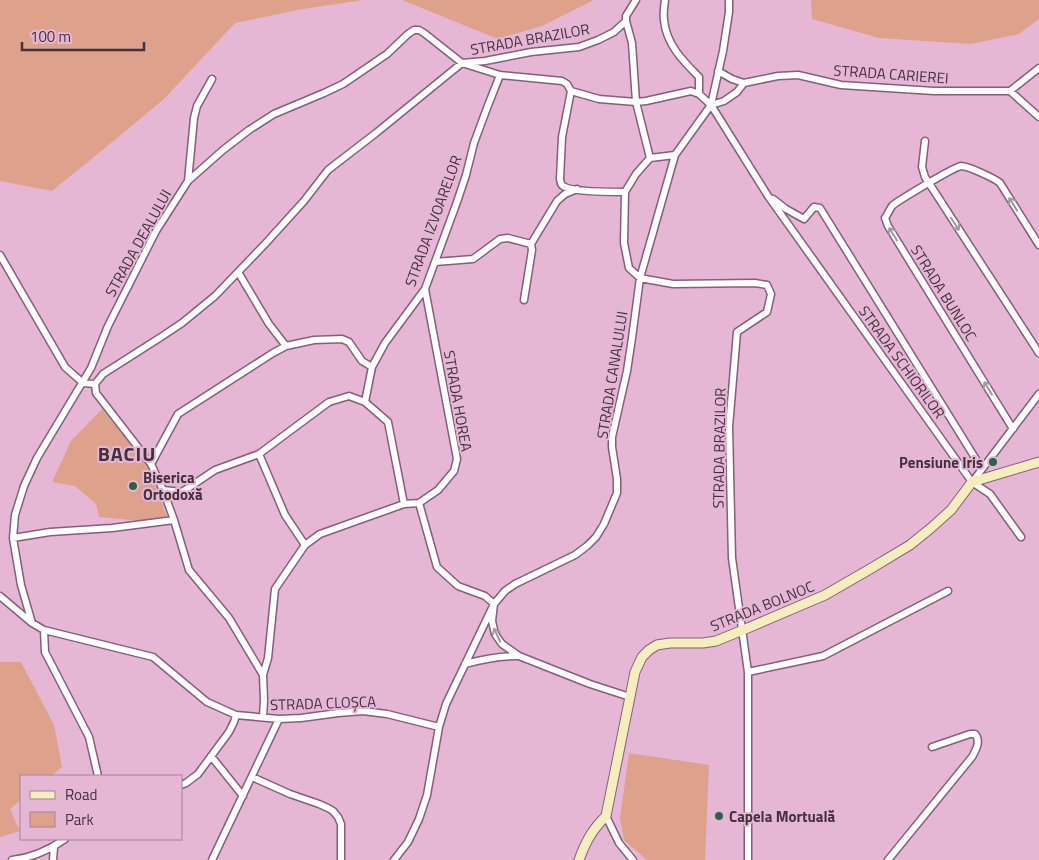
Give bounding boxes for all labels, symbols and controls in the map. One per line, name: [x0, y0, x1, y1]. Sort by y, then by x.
street label: STRADA BRAZILOR: [468, 17, 592, 61]
scale bar: [22, 20, 145, 52]
text: 100 m: [30, 25, 71, 48]
street label: STRADA CARIEREI: [833, 59, 949, 89]
street label: STRADA IZVOARELOR: [399, 152, 467, 290]
street label: STRADA DEALULUI: [99, 185, 177, 301]
one-way arrow: [1008, 197, 1018, 211]
one-way arrow: [950, 217, 960, 231]
one-way arrow: [888, 228, 898, 242]
street label: STRADA BUNLOC: [905, 240, 983, 346]
street label: STRADA SCHIORILOR: [853, 301, 951, 423]
street label: STRADA CANALULUI: [591, 310, 633, 440]
street label: STRADA HOREA: [438, 349, 478, 453]
one-way arrow: [982, 381, 992, 395]
street label: STRADA BRAZILOR: [706, 387, 732, 509]
district label: BACIU: [98, 438, 156, 469]
place label: Pensiune Iris: [899, 451, 983, 474]
marker: Pensiune Iris: [987, 456, 999, 468]
place label: Biserica Ortodoxă: [143, 466, 203, 506]
marker: Biserica Ortodoxă: [127, 480, 139, 492]
street label: STRADA BOLNOC: [707, 575, 817, 637]
one-way arrow: [492, 628, 501, 643]
street label: STRADA CLOȘCA: [270, 690, 376, 716]
legend: [20, 775, 182, 840]
text: Road: [65, 783, 97, 806]
place label: Capela Mortuală: [729, 805, 835, 828]
text: Park: [65, 808, 94, 831]
marker: Capela Mortuală: [713, 810, 725, 822]

